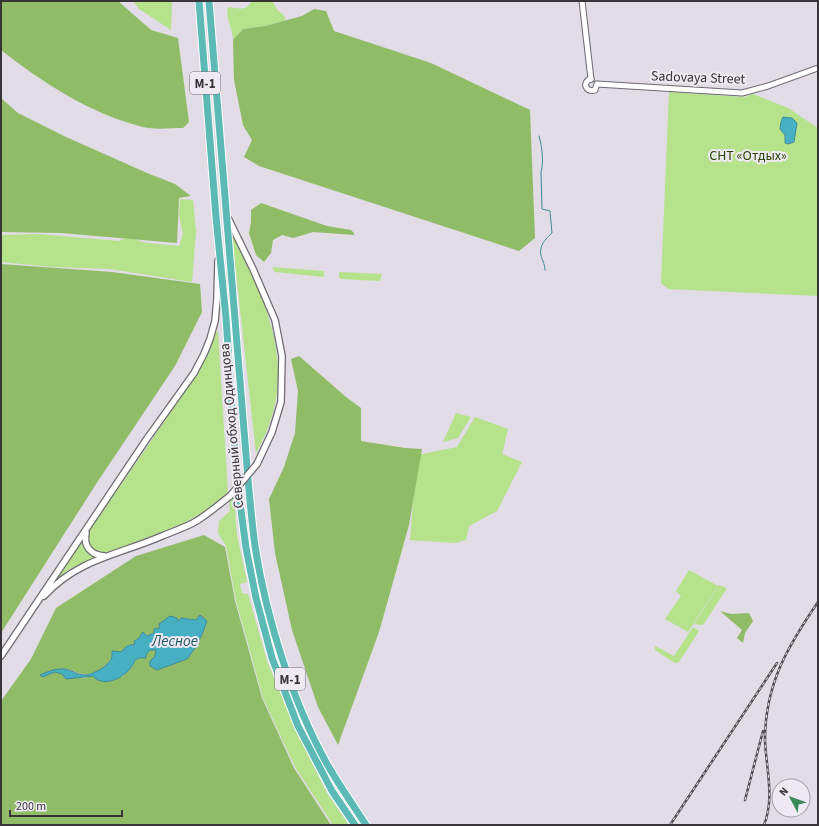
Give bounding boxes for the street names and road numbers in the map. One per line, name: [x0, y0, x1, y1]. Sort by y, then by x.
street label: Sadovaya Street: [650, 66, 746, 90]
road number: М-1: [190, 72, 220, 94]
street label: Северный обход Одинцова: [215, 343, 249, 509]
road number: М-1: [275, 668, 305, 690]

